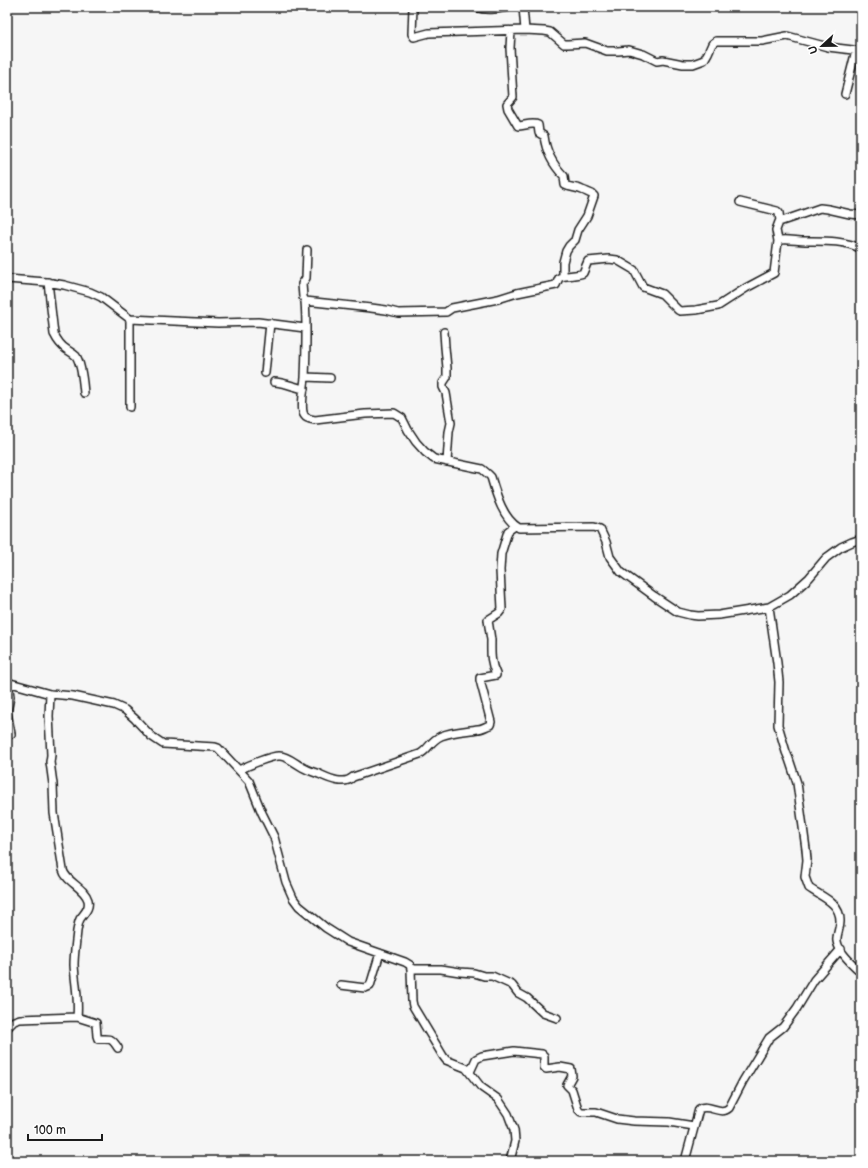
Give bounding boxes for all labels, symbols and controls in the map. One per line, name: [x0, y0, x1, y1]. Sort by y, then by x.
north arrow: [802, 26, 842, 66]
text: U: [806, 43, 821, 56]
scale bar: [28, 1116, 102, 1142]
text: 100 m: [34, 1123, 66, 1138]

